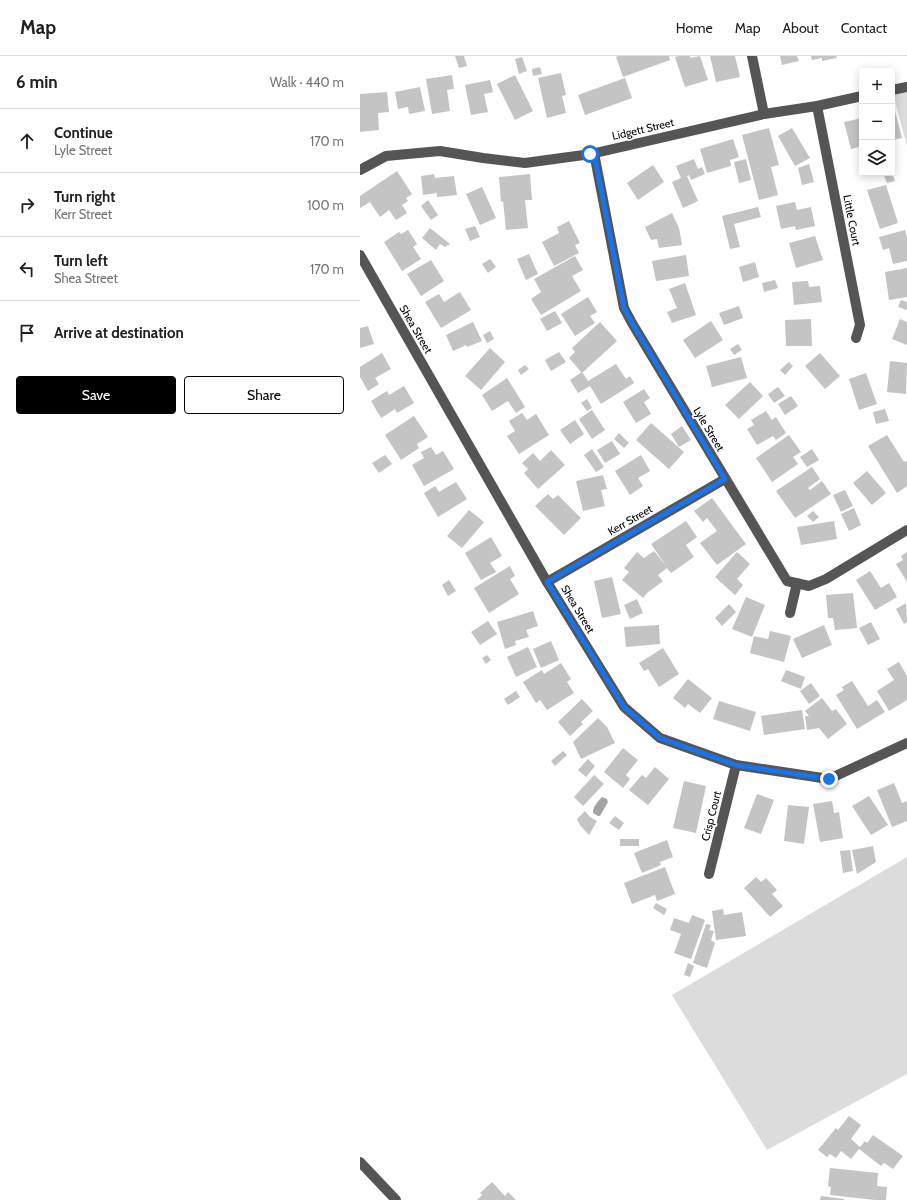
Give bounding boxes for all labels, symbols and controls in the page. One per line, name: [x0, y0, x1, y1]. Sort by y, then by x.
text: Map: [20, 16, 56, 39]
text: Home: [676, 19, 713, 37]
text: Map: [735, 19, 760, 37]
text: About: [782, 19, 819, 37]
text: Contact: [841, 19, 887, 37]
map controls: [859, 68, 895, 176]
button: +: [859, 68, 895, 104]
text: 6 min: [16, 72, 58, 92]
text: Walk · 440 m: [270, 74, 344, 90]
button: −: [859, 104, 895, 140]
street label: Lidgett Street: [611, 115, 676, 143]
text: Continue: [54, 124, 113, 142]
icon: ahead: [16, 130, 38, 152]
text: 170 m: [310, 133, 344, 149]
button: layers: [859, 140, 895, 176]
text: Lyle Street: [54, 142, 112, 158]
route start: [581, 145, 599, 163]
text: Turn right: [54, 188, 115, 206]
street label: Little Court: [840, 193, 864, 247]
icon: right: [16, 194, 38, 216]
text: 100 m: [307, 197, 344, 213]
text: Kerr Street: [54, 206, 112, 222]
text: Turn left: [54, 252, 108, 270]
icon: left: [16, 258, 38, 280]
text: 170 m: [310, 261, 344, 277]
text: Shea Street: [54, 270, 118, 286]
street label: Shea Street: [396, 302, 436, 356]
icon: arrive: [16, 322, 38, 344]
text: Arrive at destination: [54, 324, 184, 342]
button: Save: [16, 376, 176, 414]
button: Share: [184, 376, 344, 414]
street label: Lyle Street: [690, 404, 728, 454]
street label: Kerr Street: [605, 501, 655, 538]
street label: Shea Street: [558, 582, 598, 636]
route end: [820, 770, 838, 788]
street label: Crisp Court: [698, 789, 724, 843]

